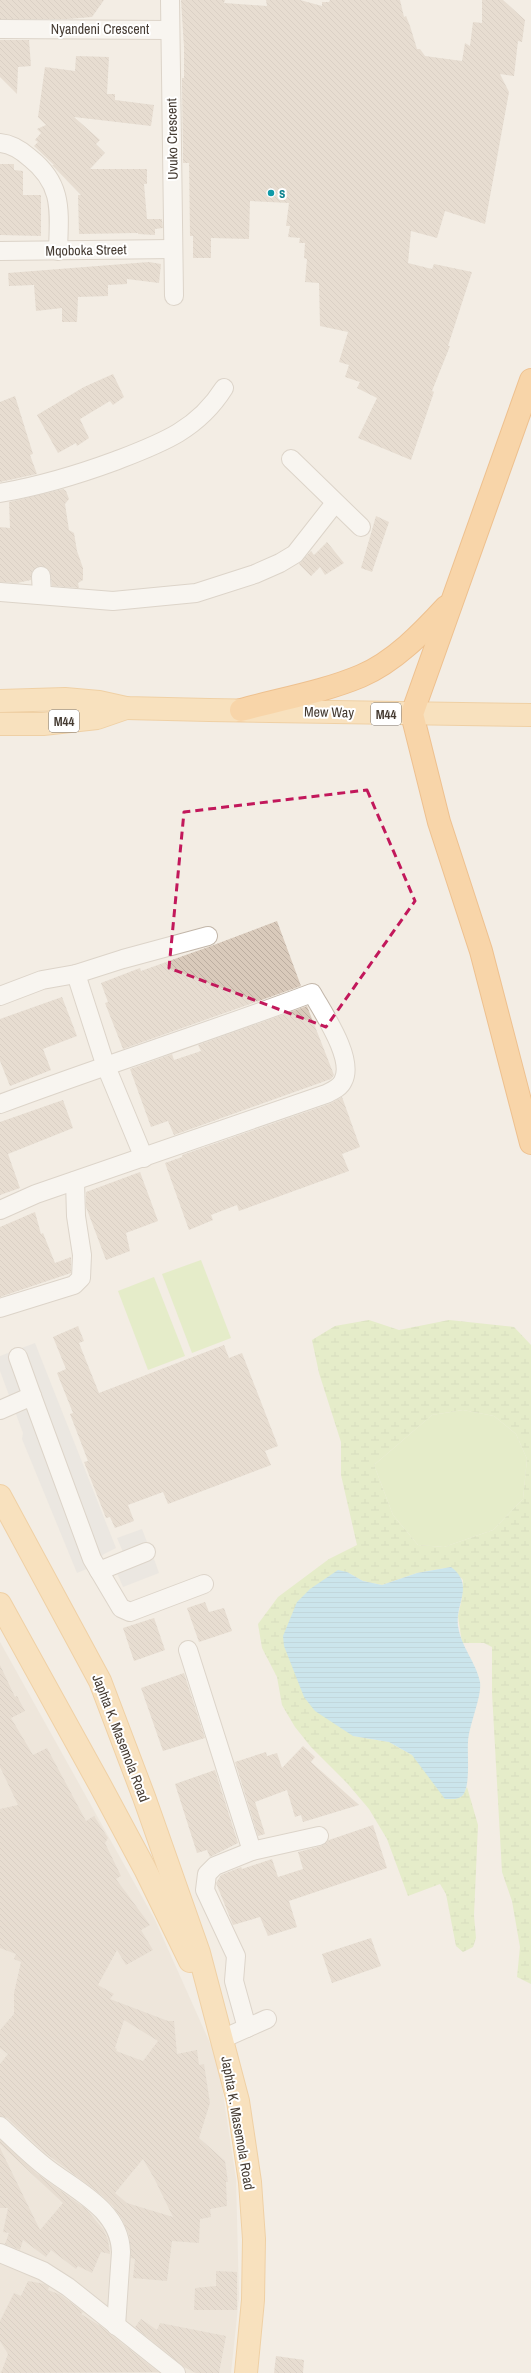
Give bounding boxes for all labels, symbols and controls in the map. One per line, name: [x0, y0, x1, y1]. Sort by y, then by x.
street label: Nyandeni Crescent: [51, 20, 149, 38]
street label: Uvuko Crescent: [162, 98, 182, 180]
place label: s: [279, 184, 285, 202]
marker: s: [266, 188, 276, 198]
street label: Mqoboka Street: [45, 240, 127, 260]
street label: Mew Way: [304, 703, 354, 721]
road number: M44: [371, 703, 401, 725]
road number: M44: [49, 710, 79, 732]
street label: Japhta K. Masemola Road: [88, 1672, 154, 1804]
street label: Japhta K. Masemola Road: [217, 2055, 259, 2191]

